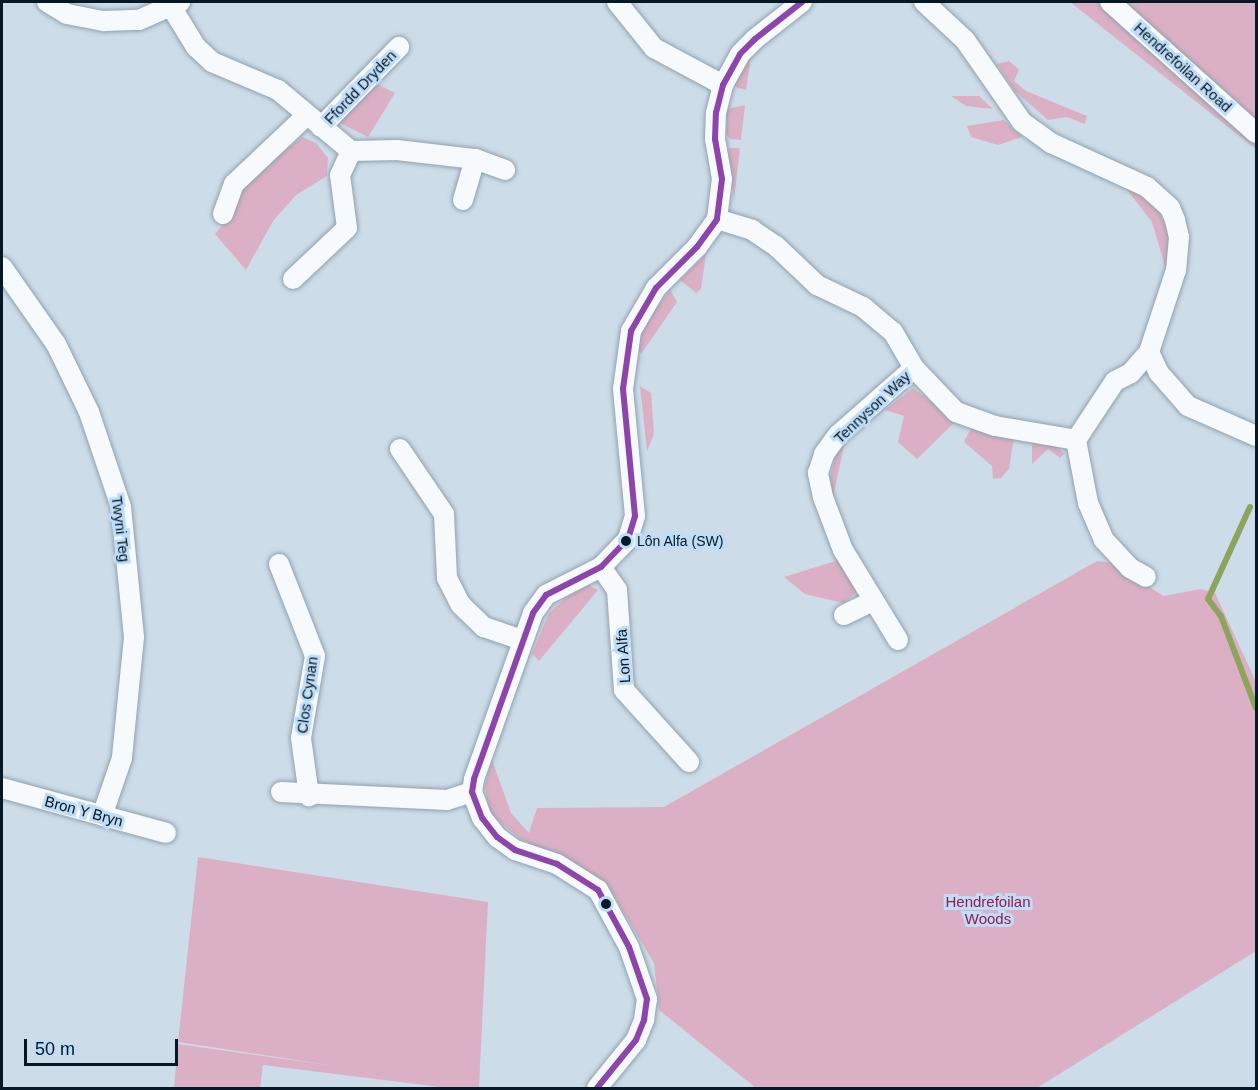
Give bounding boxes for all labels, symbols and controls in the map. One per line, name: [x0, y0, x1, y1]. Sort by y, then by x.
street label: Hendrefoilan Road: [1131, 18, 1235, 116]
street label: Ffordd Dryden: [320, 46, 400, 128]
street label: Tennyson Way: [830, 367, 914, 447]
street label: Twyni Teg: [108, 495, 134, 563]
place label: Lôn Alfa (SW): [637, 533, 724, 549]
marker: Lôn Alfa (SW): [620, 535, 632, 547]
street label: Lon Alfa: [612, 628, 634, 684]
street label: Clos Cynan: [293, 655, 321, 735]
street label: Bron Y Bryn: [43, 792, 125, 830]
park label: Hendrefoilan Woods: [945, 892, 1031, 927]
unlabelled marker: [600, 898, 612, 910]
scale bar: [27, 1027, 182, 1065]
text: 50 m: [35, 1039, 75, 1059]

